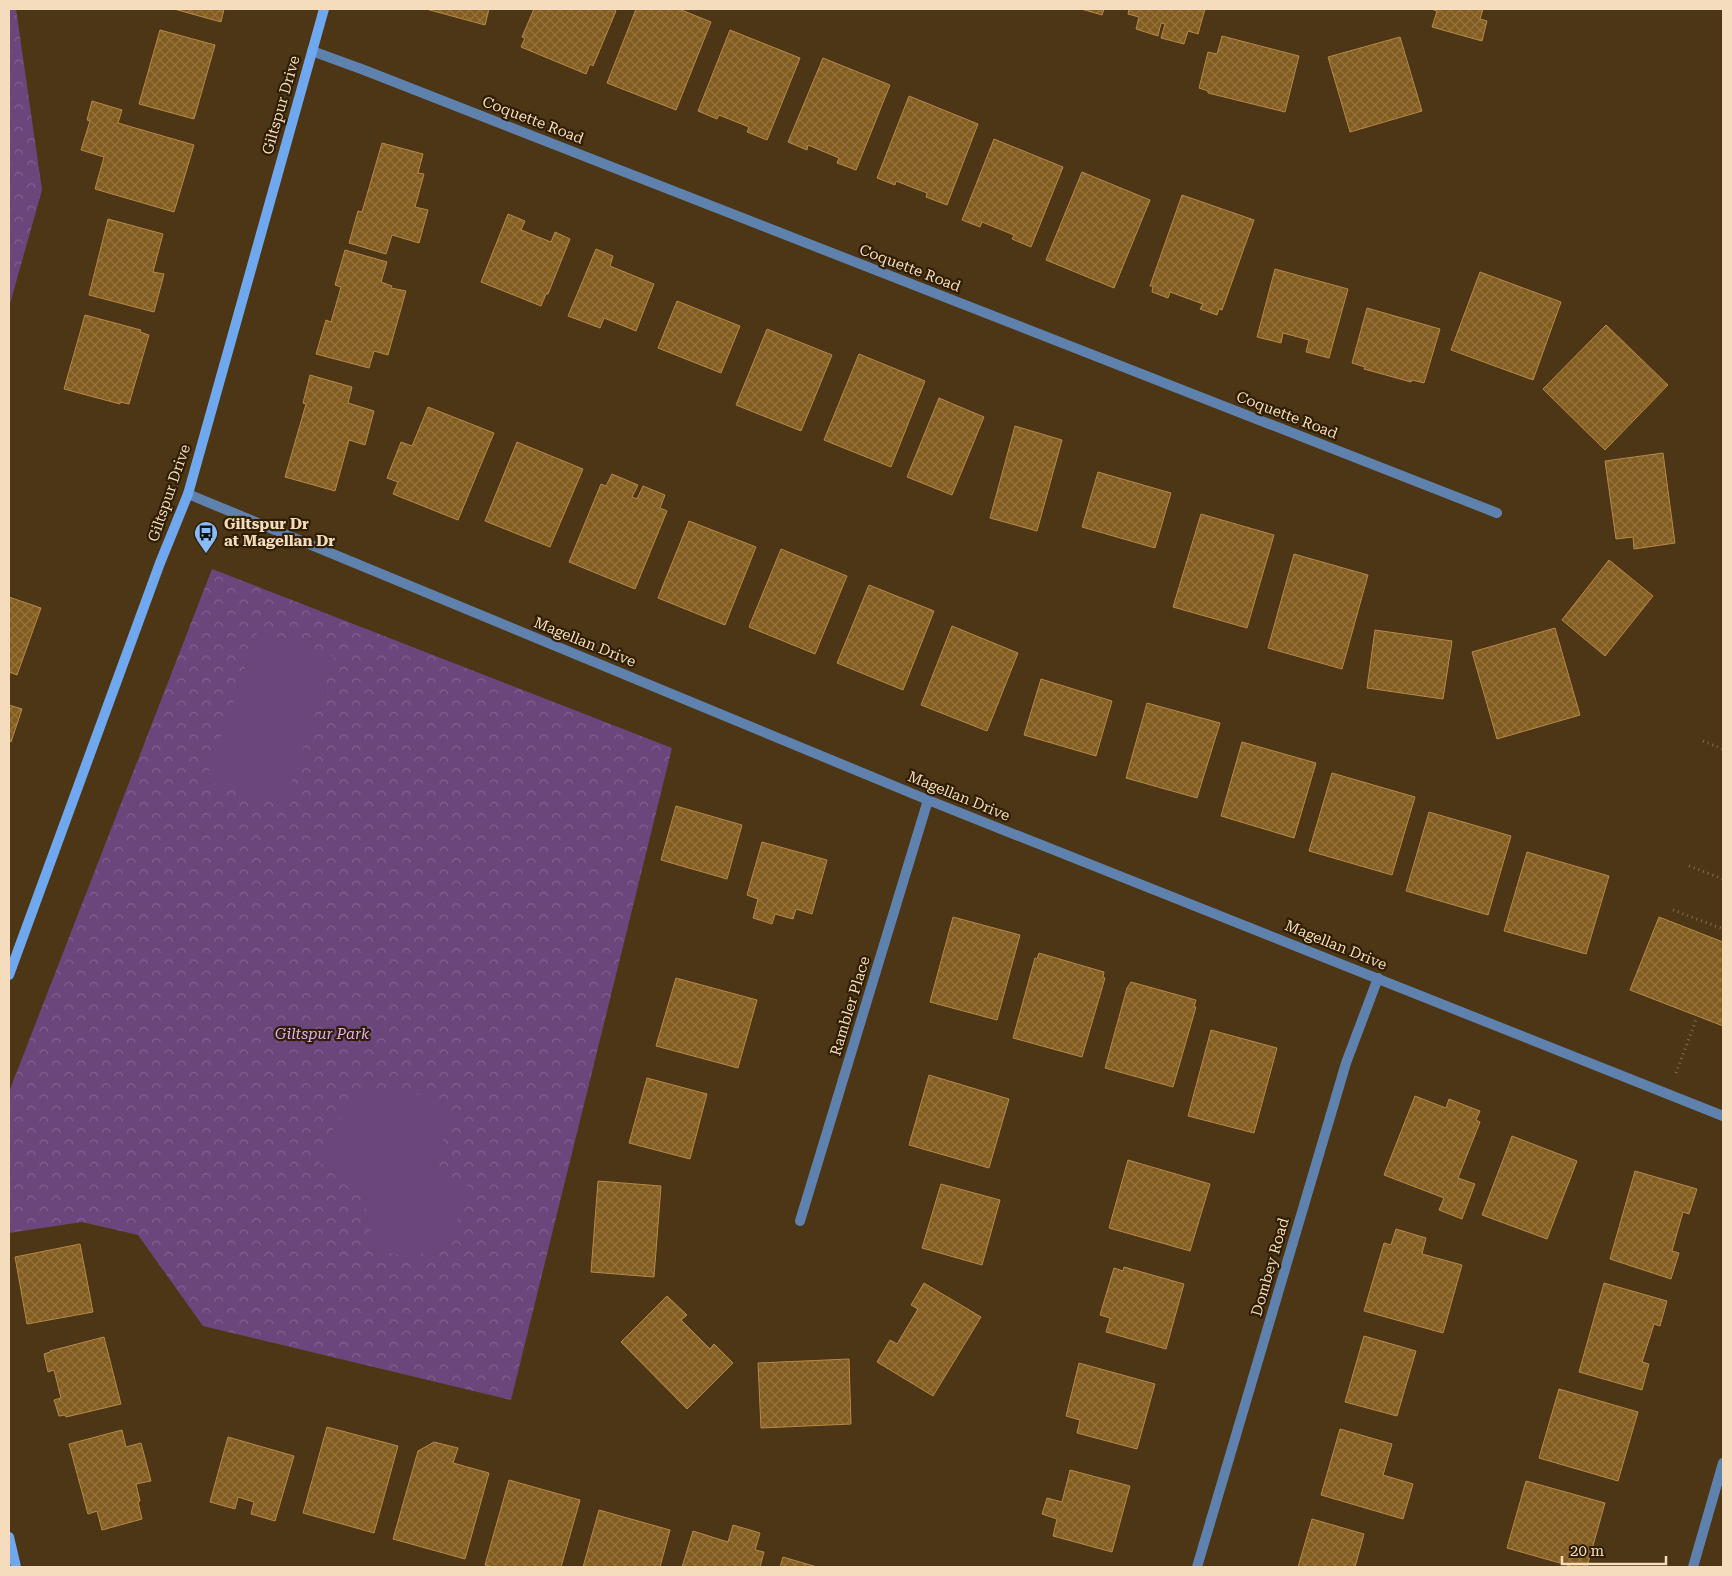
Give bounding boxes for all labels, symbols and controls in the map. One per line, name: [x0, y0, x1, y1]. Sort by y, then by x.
street label: Giltspur Drive: [258, 54, 304, 156]
street label: Coquette Road: [480, 92, 587, 148]
street label: Coquette Road: [857, 240, 964, 296]
street label: Coquette Road: [1234, 387, 1341, 443]
street label: Giltspur Drive: [144, 442, 194, 544]
place label: Giltspur Dr at Magellan Dr: [224, 515, 335, 550]
bus stop icon: Giltspur Dr at Magellan Dr: [193, 520, 219, 554]
street label: Magellan Drive: [531, 613, 639, 671]
street label: Magellan Drive: [905, 767, 1013, 825]
street label: Magellan Drive: [1282, 916, 1390, 974]
street label: Rambler Place: [826, 954, 874, 1058]
park label: Giltspur Park: [275, 1025, 370, 1043]
street label: Dombey Road: [1247, 1215, 1293, 1318]
scale bar: [1562, 1534, 1666, 1566]
text: 20 m: [1570, 1542, 1605, 1560]

